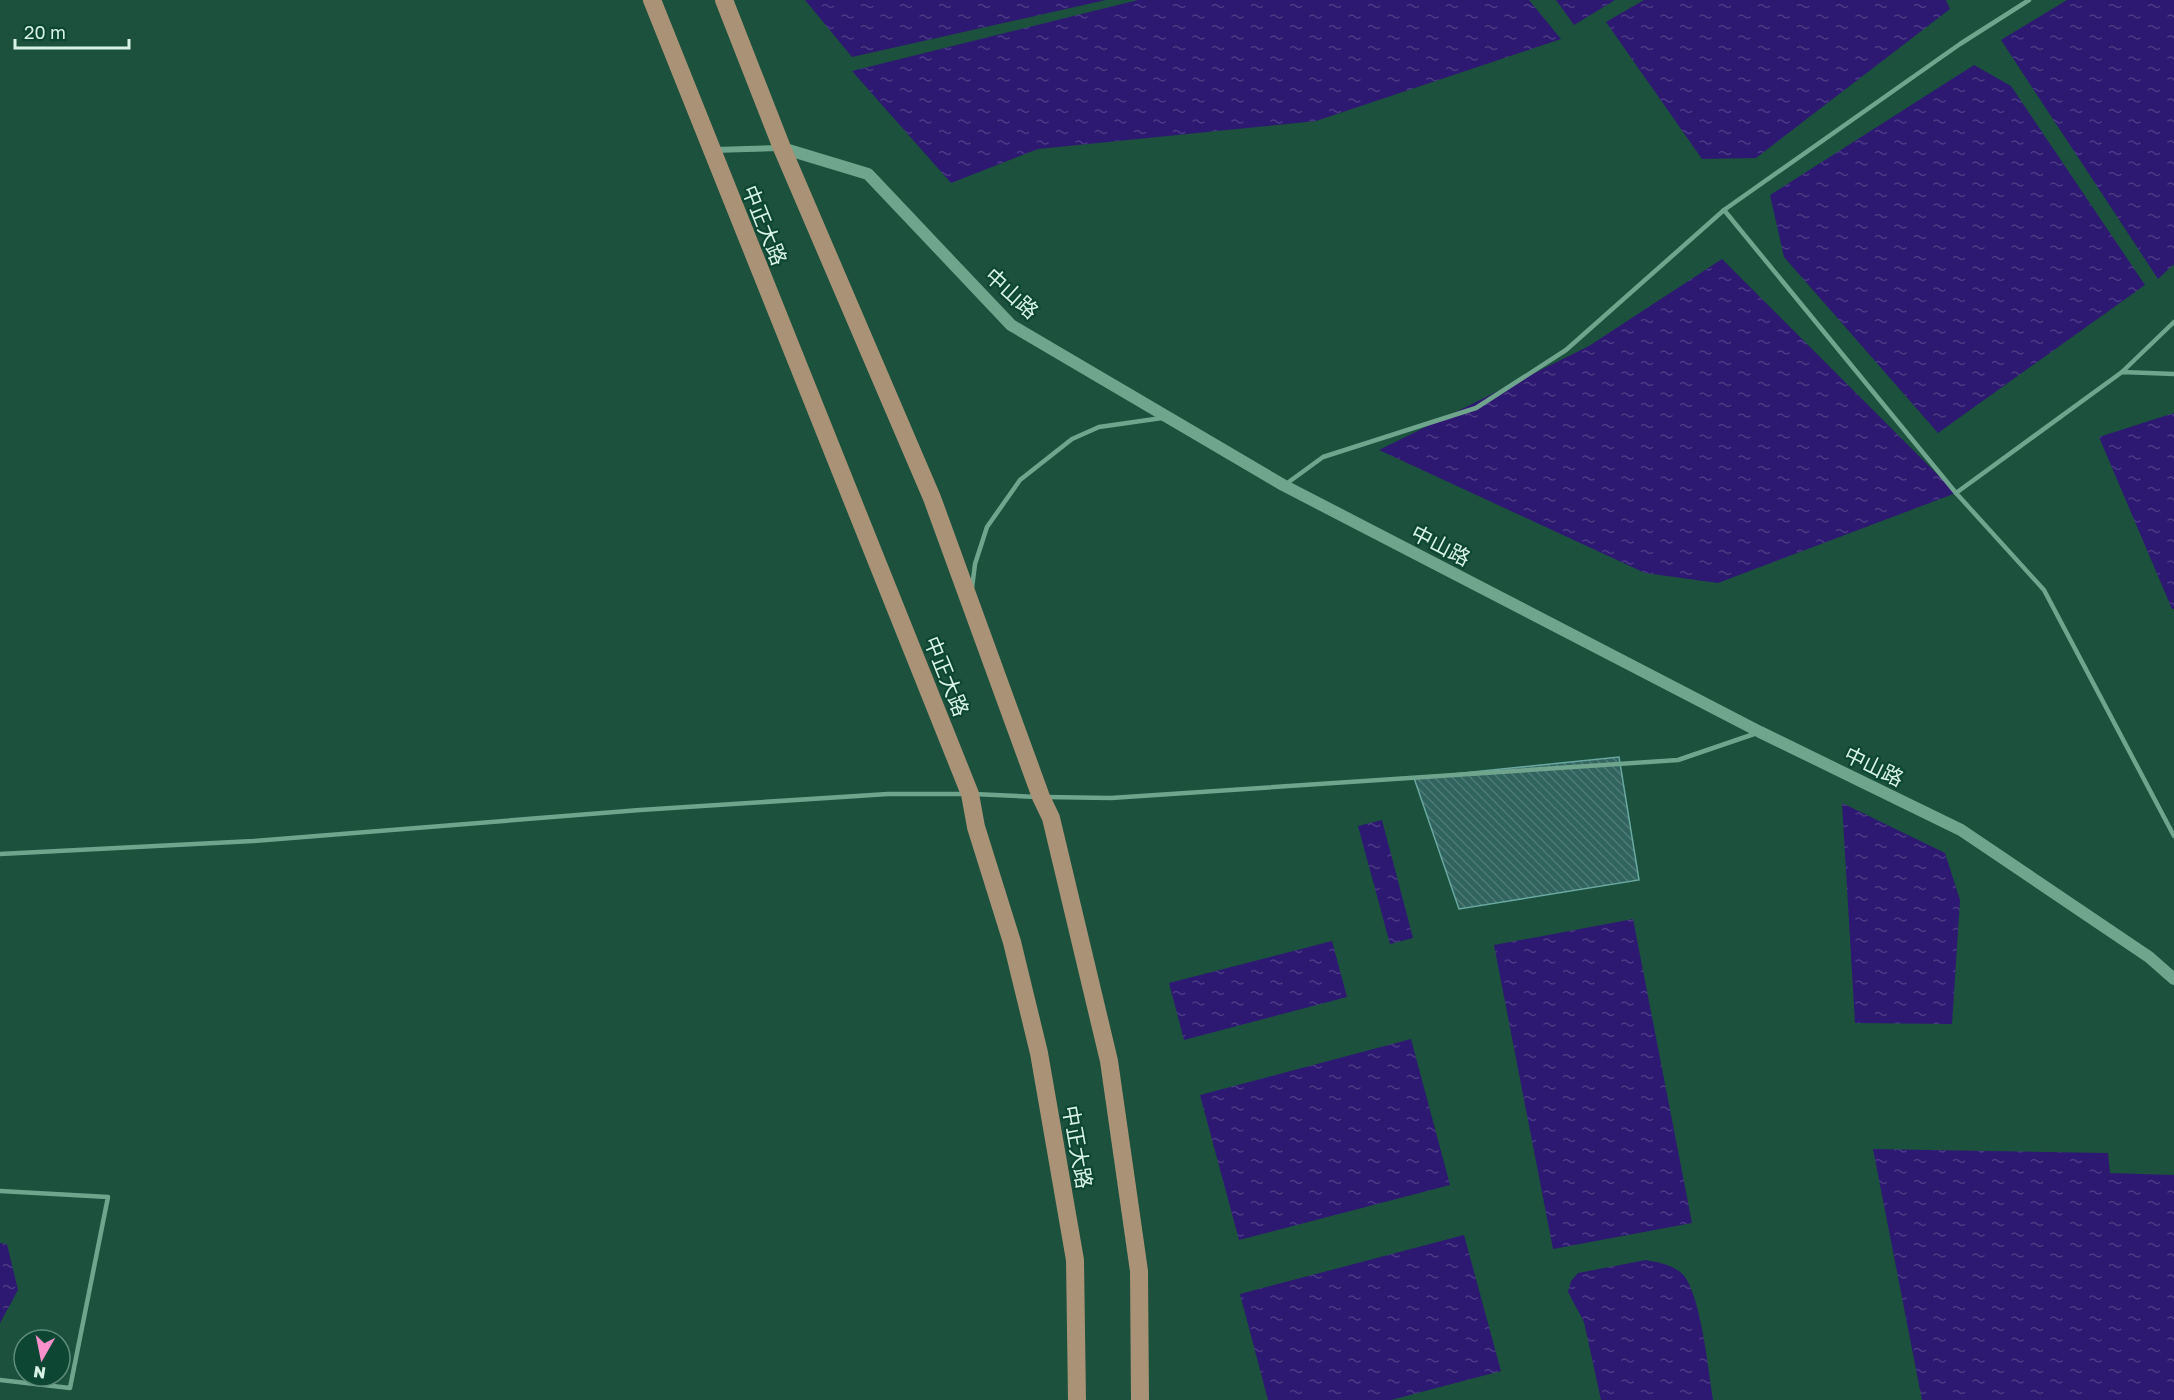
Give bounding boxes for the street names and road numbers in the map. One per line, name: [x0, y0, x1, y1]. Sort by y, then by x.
street label: 中正大路: [737, 181, 793, 269]
street label: 中山路: [980, 262, 1044, 324]
street label: 中山路: [1407, 519, 1475, 571]
street label: 中正大路: [919, 632, 975, 720]
street label: 中山路: [1840, 741, 1908, 791]
street label: 中正大路: [1058, 1103, 1098, 1191]

